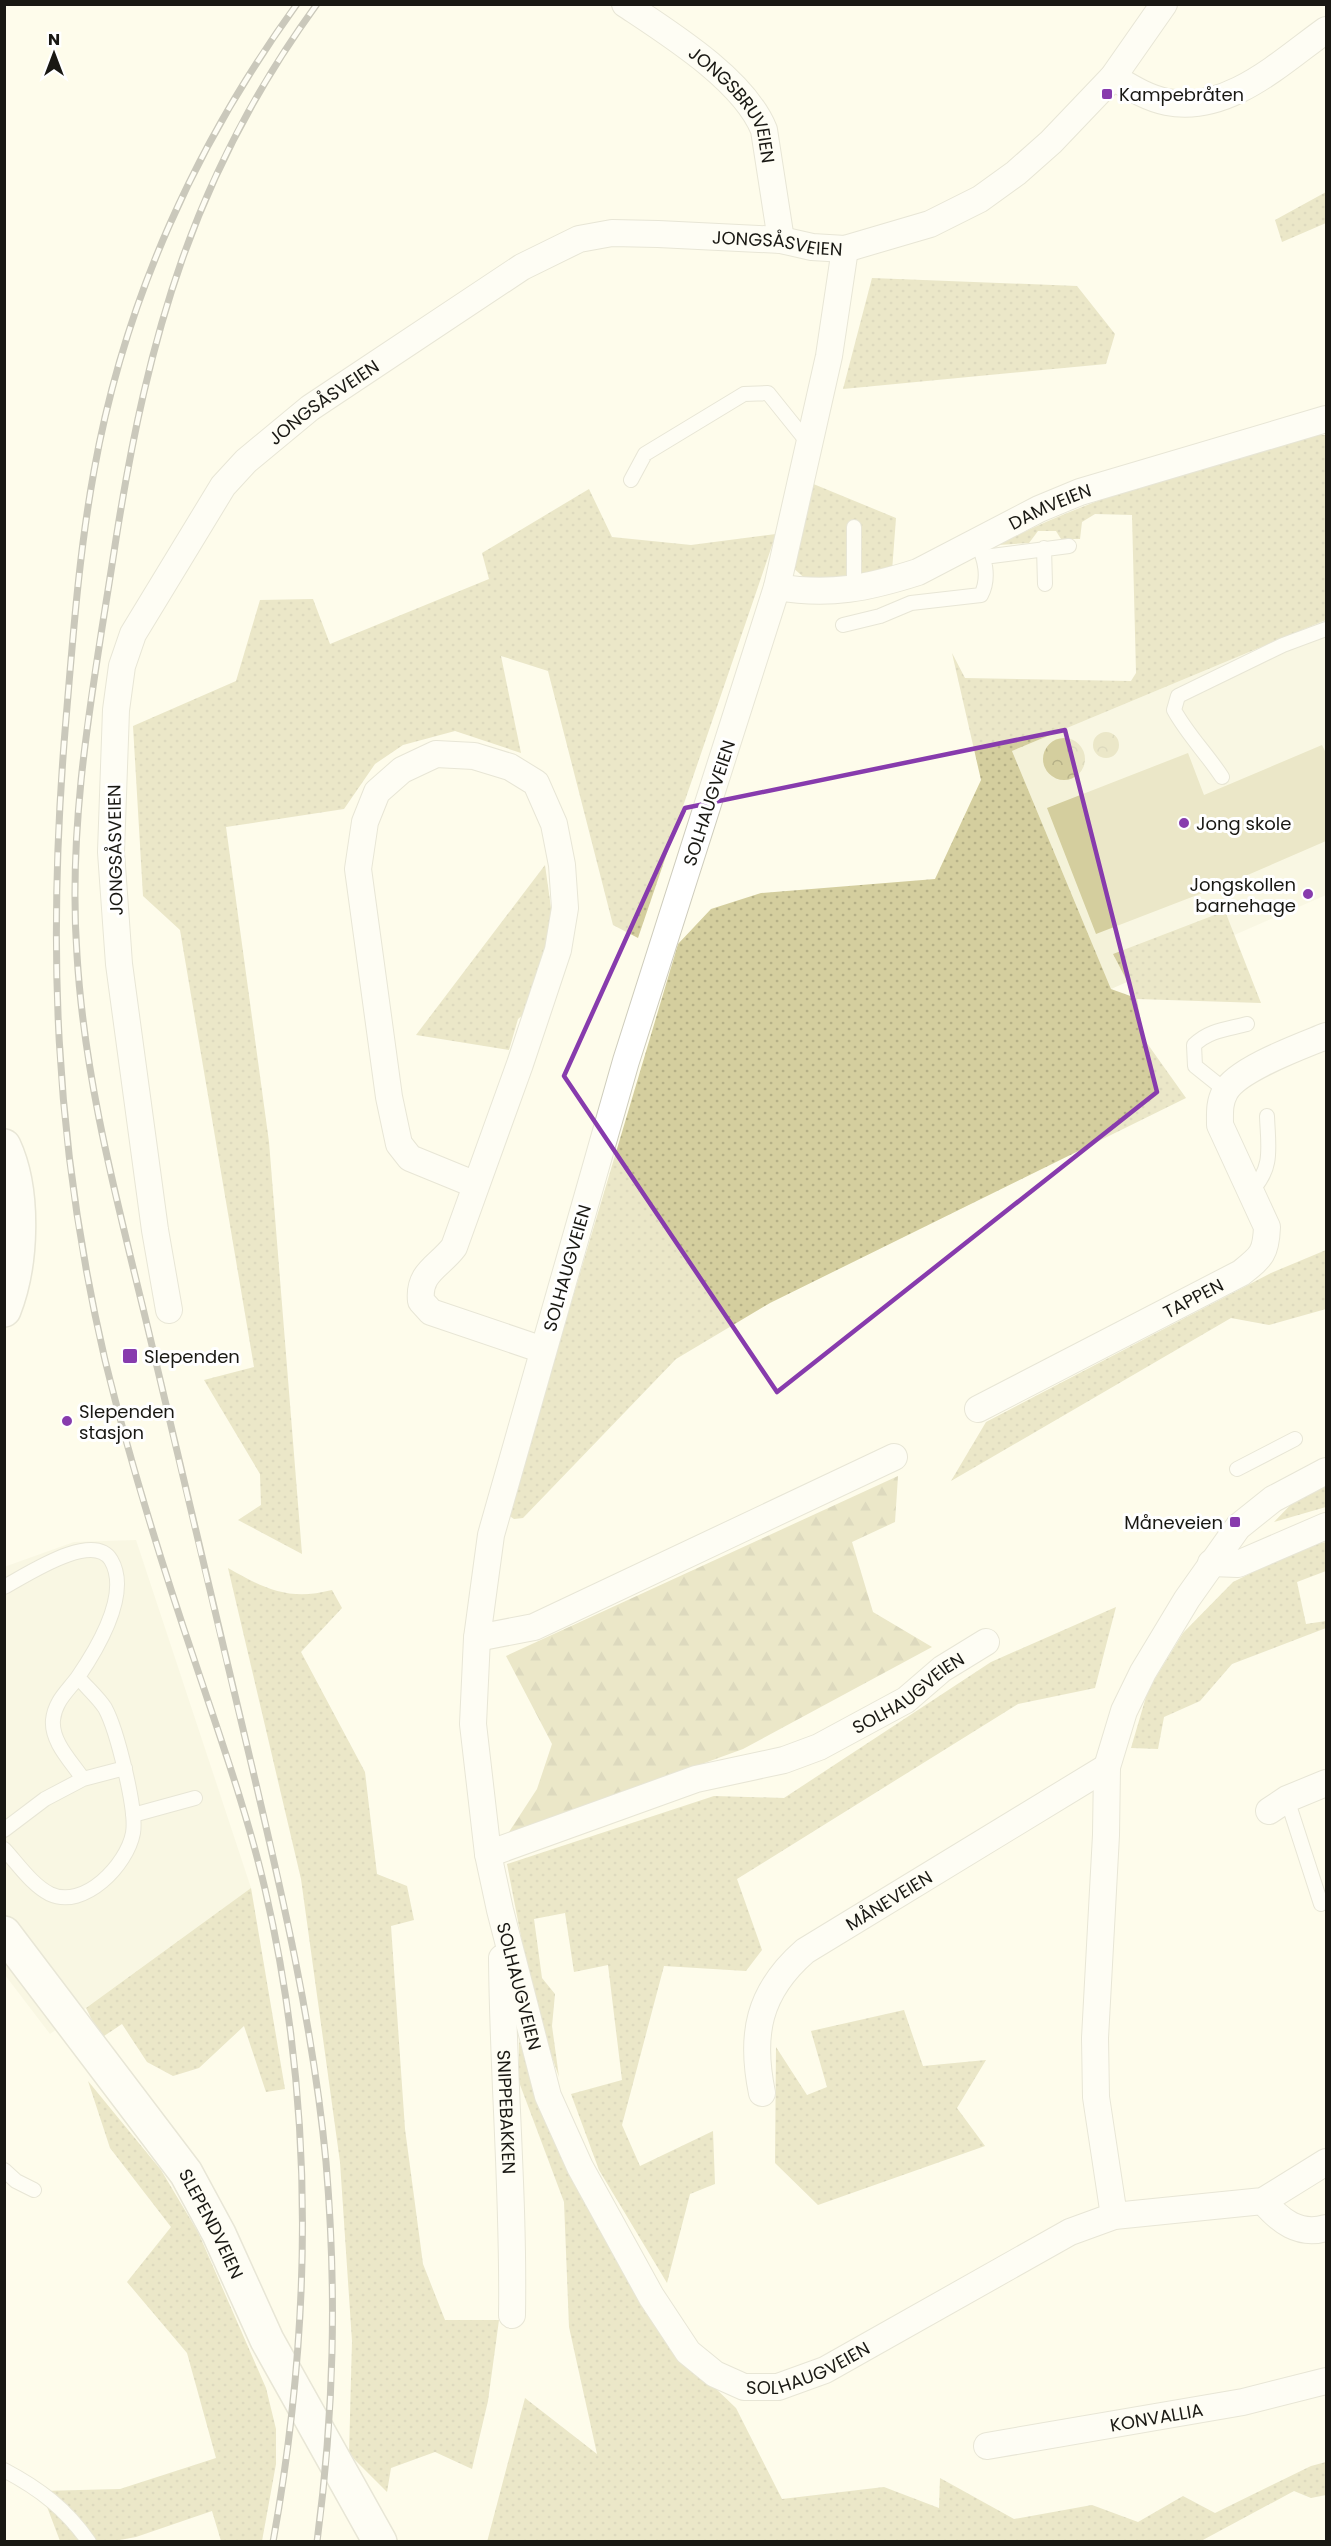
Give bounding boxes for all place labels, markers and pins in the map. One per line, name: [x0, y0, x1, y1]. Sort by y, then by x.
place label: Kampebråten: [1119, 82, 1244, 107]
marker: Kampebråten: [1100, 87, 1114, 101]
place label: Jong skole: [1196, 811, 1291, 836]
marker: Jong skole: [1177, 816, 1191, 830]
place label: Jongskollen barnehage: [1190, 872, 1296, 918]
marker: Jongskollen barnehage: [1301, 887, 1315, 901]
place label: Slependen: [144, 1344, 240, 1369]
marker: Slependen: [121, 1347, 139, 1365]
place label: Slependen stasjon: [79, 1399, 175, 1445]
marker: Slependen stasjon: [60, 1414, 74, 1428]
place label: Måneveien: [1124, 1510, 1223, 1535]
marker: Måneveien: [1228, 1515, 1242, 1529]

